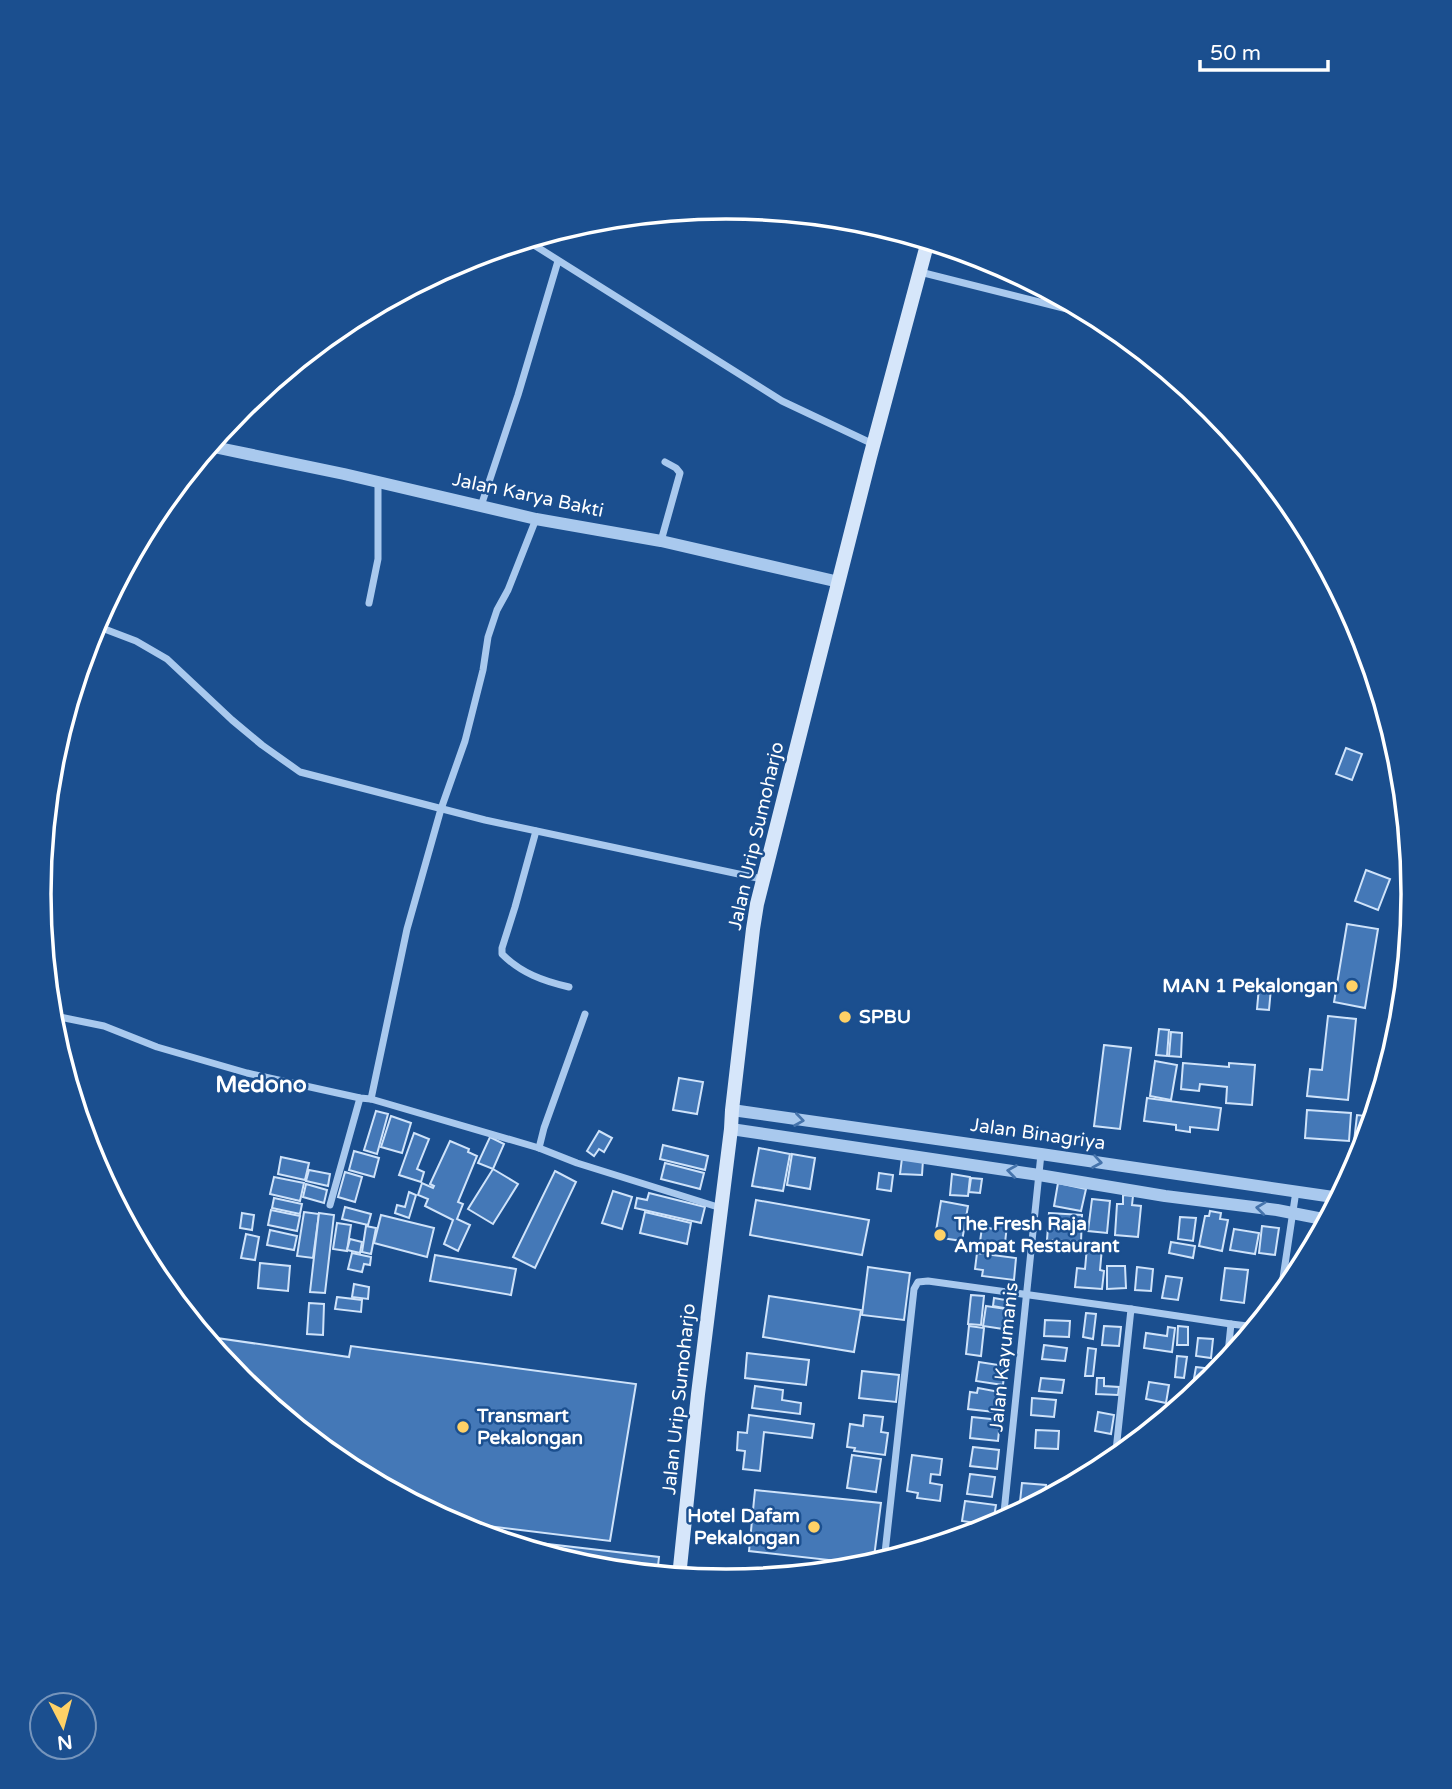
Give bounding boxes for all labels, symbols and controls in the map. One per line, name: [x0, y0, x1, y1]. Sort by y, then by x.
scale bar: [1200, 28, 1328, 72]
text: 50 m: [1210, 41, 1261, 66]
street label: Jalan Karya Bakti: [450, 468, 606, 522]
street label: Jalan Urip Sumoharjo: [724, 740, 788, 932]
place label: MAN 1 Pekalongan: [1162, 975, 1338, 998]
marker: MAN 1 Pekalongan: [1344, 978, 1360, 994]
place label: SPBU: [859, 1006, 911, 1028]
marker: SPBU: [837, 1009, 853, 1025]
district label: Medono: [215, 1071, 307, 1099]
one-way arrow: [793, 1112, 805, 1127]
street label: Jalan Binagriya: [969, 1114, 1107, 1154]
one-way arrow: [1091, 1154, 1103, 1169]
one-way arrow: [1006, 1164, 1017, 1179]
one-way arrow: [1255, 1201, 1266, 1216]
place label: The Fresh Raja Ampat Restaurant: [953, 1213, 1120, 1258]
marker: The Fresh Raja Ampat Restaurant: [932, 1227, 948, 1243]
street label: Jalan Kayumanis: [985, 1281, 1023, 1433]
street label: Jalan Urip Sumoharjo: [658, 1302, 700, 1496]
place label: Transmart Pekalongan: [476, 1405, 583, 1450]
marker: Transmart Pekalongan: [455, 1419, 471, 1435]
place label: Hotel Dafam Pekalongan: [687, 1505, 800, 1550]
marker: Hotel Dafam Pekalongan: [806, 1519, 822, 1535]
north arrow: [28, 1691, 98, 1761]
text: N: [56, 1730, 73, 1754]

